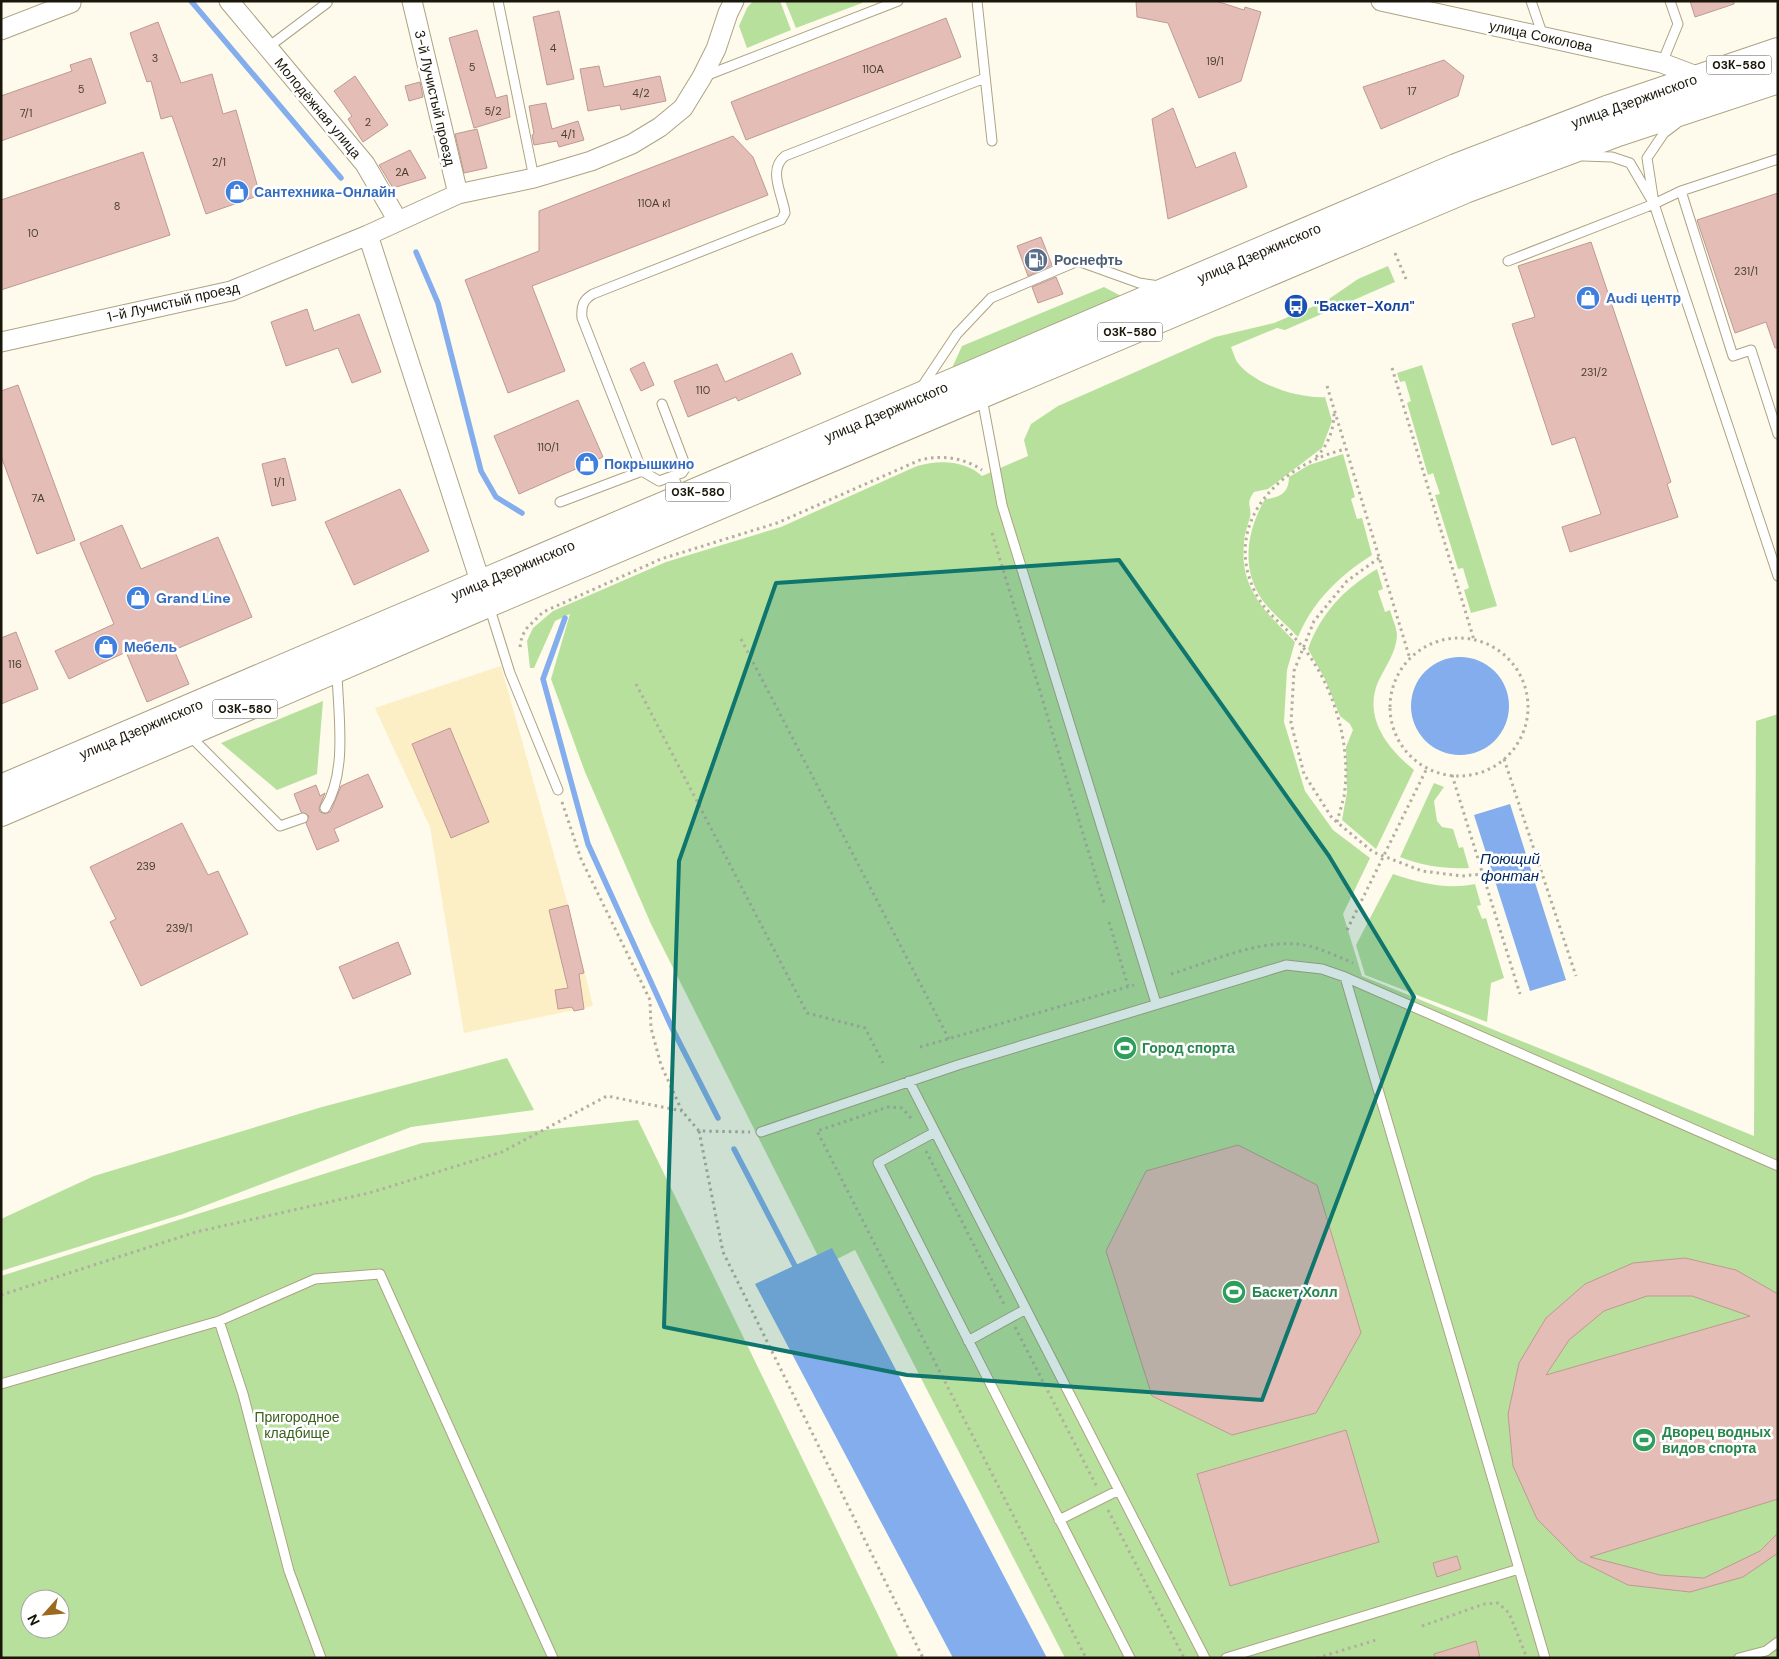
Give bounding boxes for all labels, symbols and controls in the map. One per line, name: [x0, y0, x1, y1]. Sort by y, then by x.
street label: улица Соколова: [1488, 16, 1594, 56]
street label: 3-й Лучистый проезд: [411, 28, 459, 168]
house number: 4: [550, 41, 557, 55]
house number: 3: [152, 51, 158, 65]
street label: Молодёжная улица: [271, 54, 365, 162]
house number: 19/1: [1206, 54, 1224, 68]
road number: 03К-580: [1706, 56, 1772, 74]
house number: 5: [469, 60, 476, 74]
house number: 110А: [862, 62, 885, 76]
street label: улица Дзержинского: [1569, 70, 1700, 132]
house number: 5: [78, 82, 85, 96]
house number: 17: [1407, 84, 1417, 98]
house number: 4/2: [632, 86, 650, 100]
house number: 5/2: [484, 104, 502, 118]
house number: 7/1: [20, 106, 32, 120]
house number: 2: [365, 115, 371, 129]
house number: 4/1: [561, 127, 575, 141]
house number: 2/1: [212, 155, 226, 169]
house number: 2А: [395, 165, 409, 179]
shop icon: Сантехника-Онлайн: [224, 179, 250, 205]
place label: Сантехника-Онлайн: [254, 183, 396, 201]
house number: 110А к1: [638, 196, 670, 210]
house number: 8: [114, 199, 120, 213]
street label: улица Дзержинского: [1194, 219, 1324, 287]
house number: 10: [28, 226, 38, 240]
fuel station icon: Роснефть: [1023, 247, 1049, 273]
place label: Роснефть: [1054, 251, 1123, 269]
house number: 231/1: [1734, 264, 1758, 278]
street label: 1-й Лучистый проезд: [105, 278, 241, 326]
shop icon: Audi центр: [1575, 285, 1601, 311]
place label: Audi центр: [1606, 289, 1681, 307]
bus stop icon: "Баскет-Холл": [1283, 293, 1309, 319]
place label: "Баскет-Холл": [1314, 297, 1415, 315]
road number: 03К-580: [1098, 322, 1162, 342]
house number: 231/2: [1581, 365, 1607, 379]
street label: улица Дзержинского: [821, 378, 951, 446]
house number: 110: [696, 383, 710, 397]
house number: 110/1: [537, 440, 559, 454]
shop icon: Покрышкино: [574, 451, 600, 477]
place label: Покрышкино: [604, 455, 694, 473]
house number: 1/1: [273, 475, 285, 489]
road number: 03К-580: [666, 482, 730, 502]
house number: 7А: [31, 491, 45, 505]
street label: улица Дзержинского: [448, 536, 578, 604]
shop icon: Grand Line: [125, 585, 151, 611]
place label: Grand Line: [156, 589, 231, 607]
shop icon: Мебель: [93, 634, 119, 660]
place label: Мебель: [124, 638, 178, 656]
house number: 116: [8, 657, 22, 671]
street label: улица Дзержинского: [76, 695, 206, 763]
road number: 03К-580: [212, 700, 278, 719]
water label: Поющий фонтан: [1480, 849, 1541, 886]
house number: 239: [136, 859, 156, 873]
house number: 239/1: [166, 921, 192, 935]
sports icon: Город спорта: [1112, 1035, 1138, 1061]
place label: Город спорта: [1142, 1039, 1235, 1057]
sports icon: Баскет Холл: [1221, 1279, 1247, 1305]
place label: Баскет Холл: [1252, 1283, 1338, 1301]
park label: Пригородное кладбище: [255, 1408, 340, 1442]
place label: Дворец водных видов спорта: [1662, 1423, 1771, 1457]
sports icon: Дворец водных видов спорта: [1631, 1427, 1657, 1453]
north arrow: [20, 1589, 70, 1639]
text: N: [23, 1611, 44, 1629]

